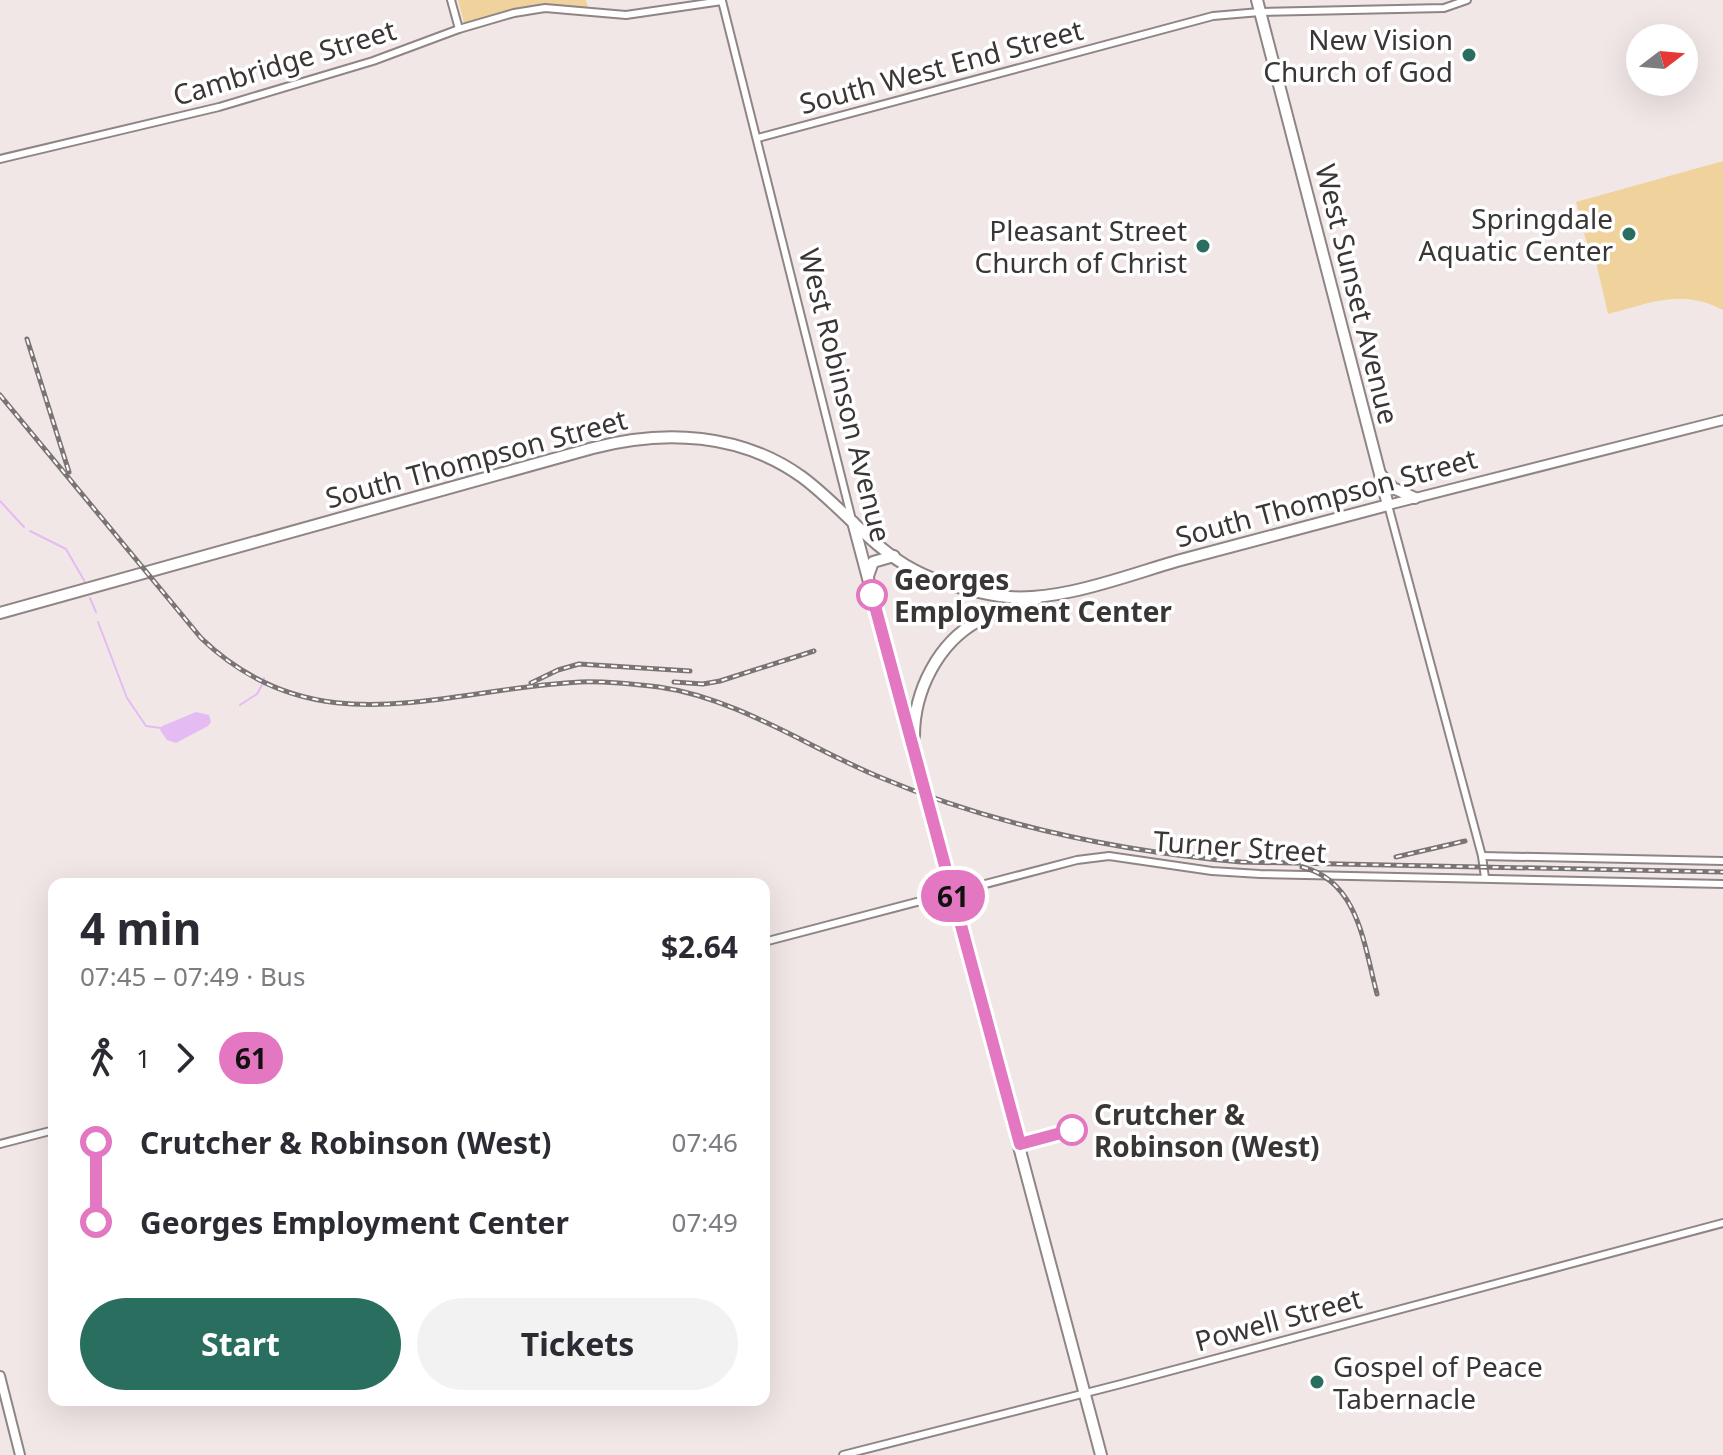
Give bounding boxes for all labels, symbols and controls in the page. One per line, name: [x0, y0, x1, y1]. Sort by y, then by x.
street label: Cambridge Street: [168, 10, 400, 114]
street label: South West End Street: [795, 10, 1087, 122]
place label: New Vision Church of God: [1263, 20, 1453, 90]
north arrow: [1626, 24, 1698, 96]
map controls: [1626, 24, 1698, 96]
marker: New Vision Church of God: [1460, 46, 1478, 64]
street label: West Sunset Avenue: [1307, 160, 1409, 428]
place label: Springdale Aquatic Center: [1419, 199, 1613, 269]
place label: Pleasant Street Church of Christ: [975, 211, 1187, 281]
marker: Springdale Aquatic Center: [1620, 225, 1638, 243]
marker: Pleasant Street Church of Christ: [1194, 237, 1212, 255]
street label: West Robinson Avenue: [791, 244, 901, 546]
street label: South Thompson Street: [321, 399, 631, 517]
street label: South Thompson Street: [1171, 438, 1481, 556]
place label: Georges Employment Center: [894, 560, 1172, 630]
marker: Georges Employment Center: [857, 580, 887, 610]
street label: Turner Street: [1152, 821, 1328, 871]
line badge: 61: [917, 870, 989, 922]
text: 61: [937, 877, 969, 915]
text: 4 min: [80, 898, 201, 958]
text: $2.64: [661, 926, 738, 967]
text: 07:45 – 07:49 · Bus: [80, 958, 305, 994]
icon: walk: [80, 1036, 124, 1080]
icon: forward: [163, 1036, 207, 1080]
text: 61: [235, 1039, 267, 1077]
text: 1: [136, 1040, 151, 1076]
place label: Crutcher & Robinson (West): [1094, 1095, 1320, 1165]
marker: Crutcher & Robinson (West): [1057, 1115, 1087, 1145]
text: Crutcher & Robinson (West): [140, 1122, 551, 1163]
text: 07:46: [672, 1124, 738, 1160]
text: Georges Employment Center: [140, 1202, 569, 1243]
text: 07:49: [672, 1204, 738, 1240]
street label: Powell Street: [1190, 1279, 1366, 1359]
button: Start: [80, 1298, 401, 1390]
button: Tickets: [417, 1298, 738, 1390]
place label: Gospel of Peace Tabernacle: [1333, 1347, 1543, 1417]
marker: Gospel of Peace Tabernacle: [1308, 1373, 1326, 1391]

